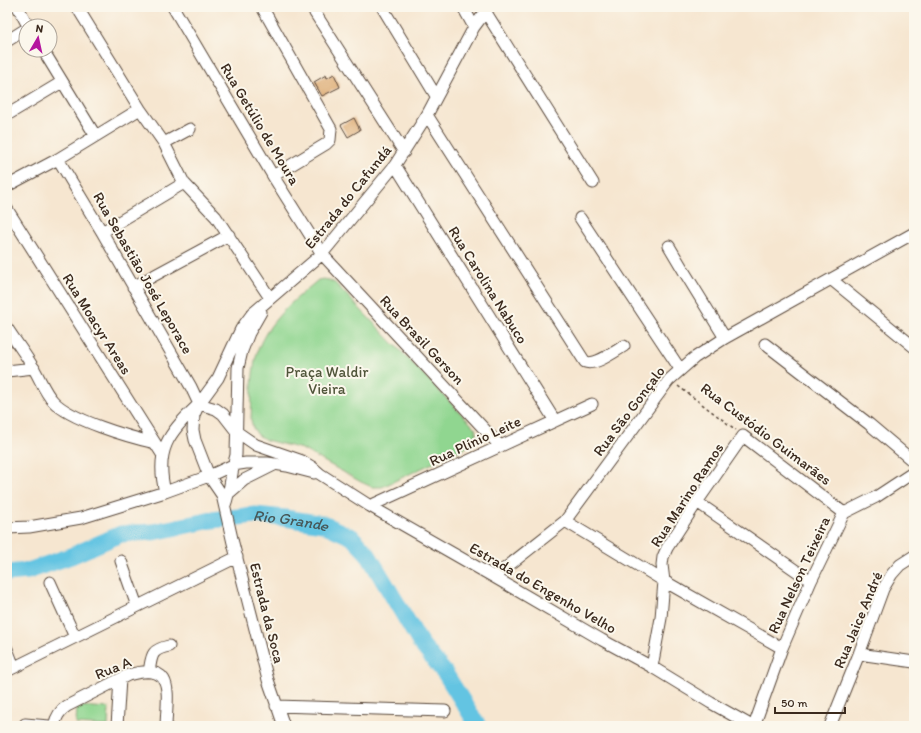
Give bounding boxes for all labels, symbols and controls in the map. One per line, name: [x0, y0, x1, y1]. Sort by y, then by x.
north arrow: [18, 18, 58, 58]
text: N: [35, 22, 44, 36]
street label: Rua Getúlio de Moura: [217, 60, 304, 188]
street label: Estrada do Cafundá: [301, 141, 395, 252]
street label: Rua Sebastião José Leporace: [89, 189, 197, 357]
street label: Rua Carolina Nabuco: [445, 223, 531, 347]
street label: Rua Moacyr Areas: [59, 270, 135, 378]
street label: Rua Brasil Gerson: [376, 292, 468, 389]
street label: Rua São Gonçalo: [589, 362, 669, 460]
park label: Praça Waldir Vieira: [286, 363, 368, 398]
street label: Rua Custódio Guimarães: [697, 379, 835, 489]
street label: Rua Plínio Leite: [426, 412, 524, 470]
street label: Rua Marino Ramos: [647, 439, 728, 550]
water label: Rio Grande: [252, 505, 333, 536]
street label: Rua Nelson Teixeira: [764, 513, 834, 636]
street label: Estrada do Engenho Velho: [466, 539, 620, 637]
street label: Estrada da Soca: [246, 561, 288, 666]
street label: Rua Jaice André: [830, 569, 886, 671]
street label: Rua A: [92, 652, 134, 683]
scale bar: [775, 689, 845, 715]
text: 50 m: [781, 696, 807, 710]

